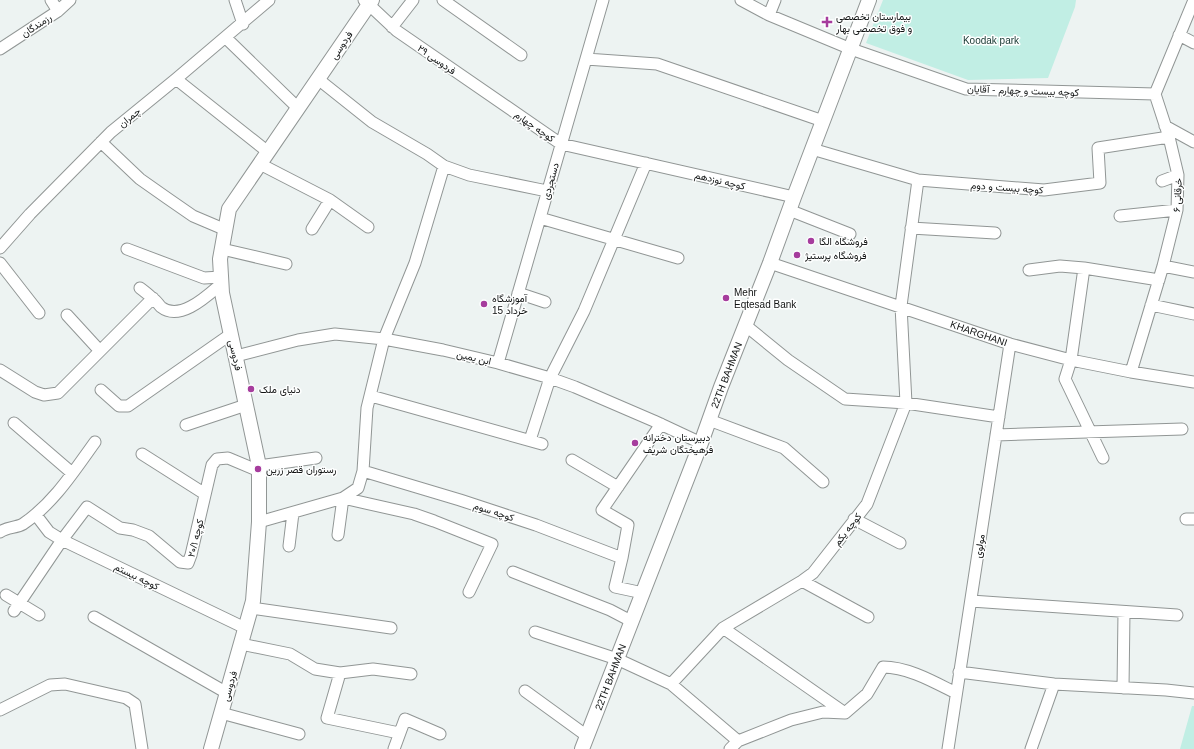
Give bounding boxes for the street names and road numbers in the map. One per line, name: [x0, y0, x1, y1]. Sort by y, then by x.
street label: رزمندگان: [19, 12, 54, 40]
street label: فردوسی: [328, 29, 356, 62]
street label: فردوسی ۲۹: [415, 42, 458, 78]
street label: کوچه بیست و چهارم - آقایان: [967, 83, 1080, 100]
street label: چمران: [116, 105, 144, 131]
street label: کوچه چهارم: [511, 109, 557, 146]
street label: دستجردی: [540, 161, 562, 201]
street label: کوچه نوزدهم: [693, 169, 747, 194]
street label: خرقانی ۶: [1171, 177, 1185, 212]
street label: کوچه بیست و دوم: [970, 179, 1044, 198]
street label: KHARGHANI: [949, 319, 1009, 348]
street label: فردوسی: [226, 339, 244, 372]
street label: 22TH BAHMAN: [709, 341, 744, 410]
street label: ابن یمین: [455, 348, 492, 368]
street label: کوچه سوم: [472, 500, 516, 525]
street label: کوچه یکم: [831, 510, 865, 549]
street label: کوچه ۲۰/۱: [185, 517, 208, 559]
street label: مولوی: [972, 533, 988, 559]
street label: کوچه بیستم: [112, 561, 161, 594]
street label: 22TH BAHMAN: [593, 643, 628, 712]
street label: فردوسی: [220, 669, 240, 703]

